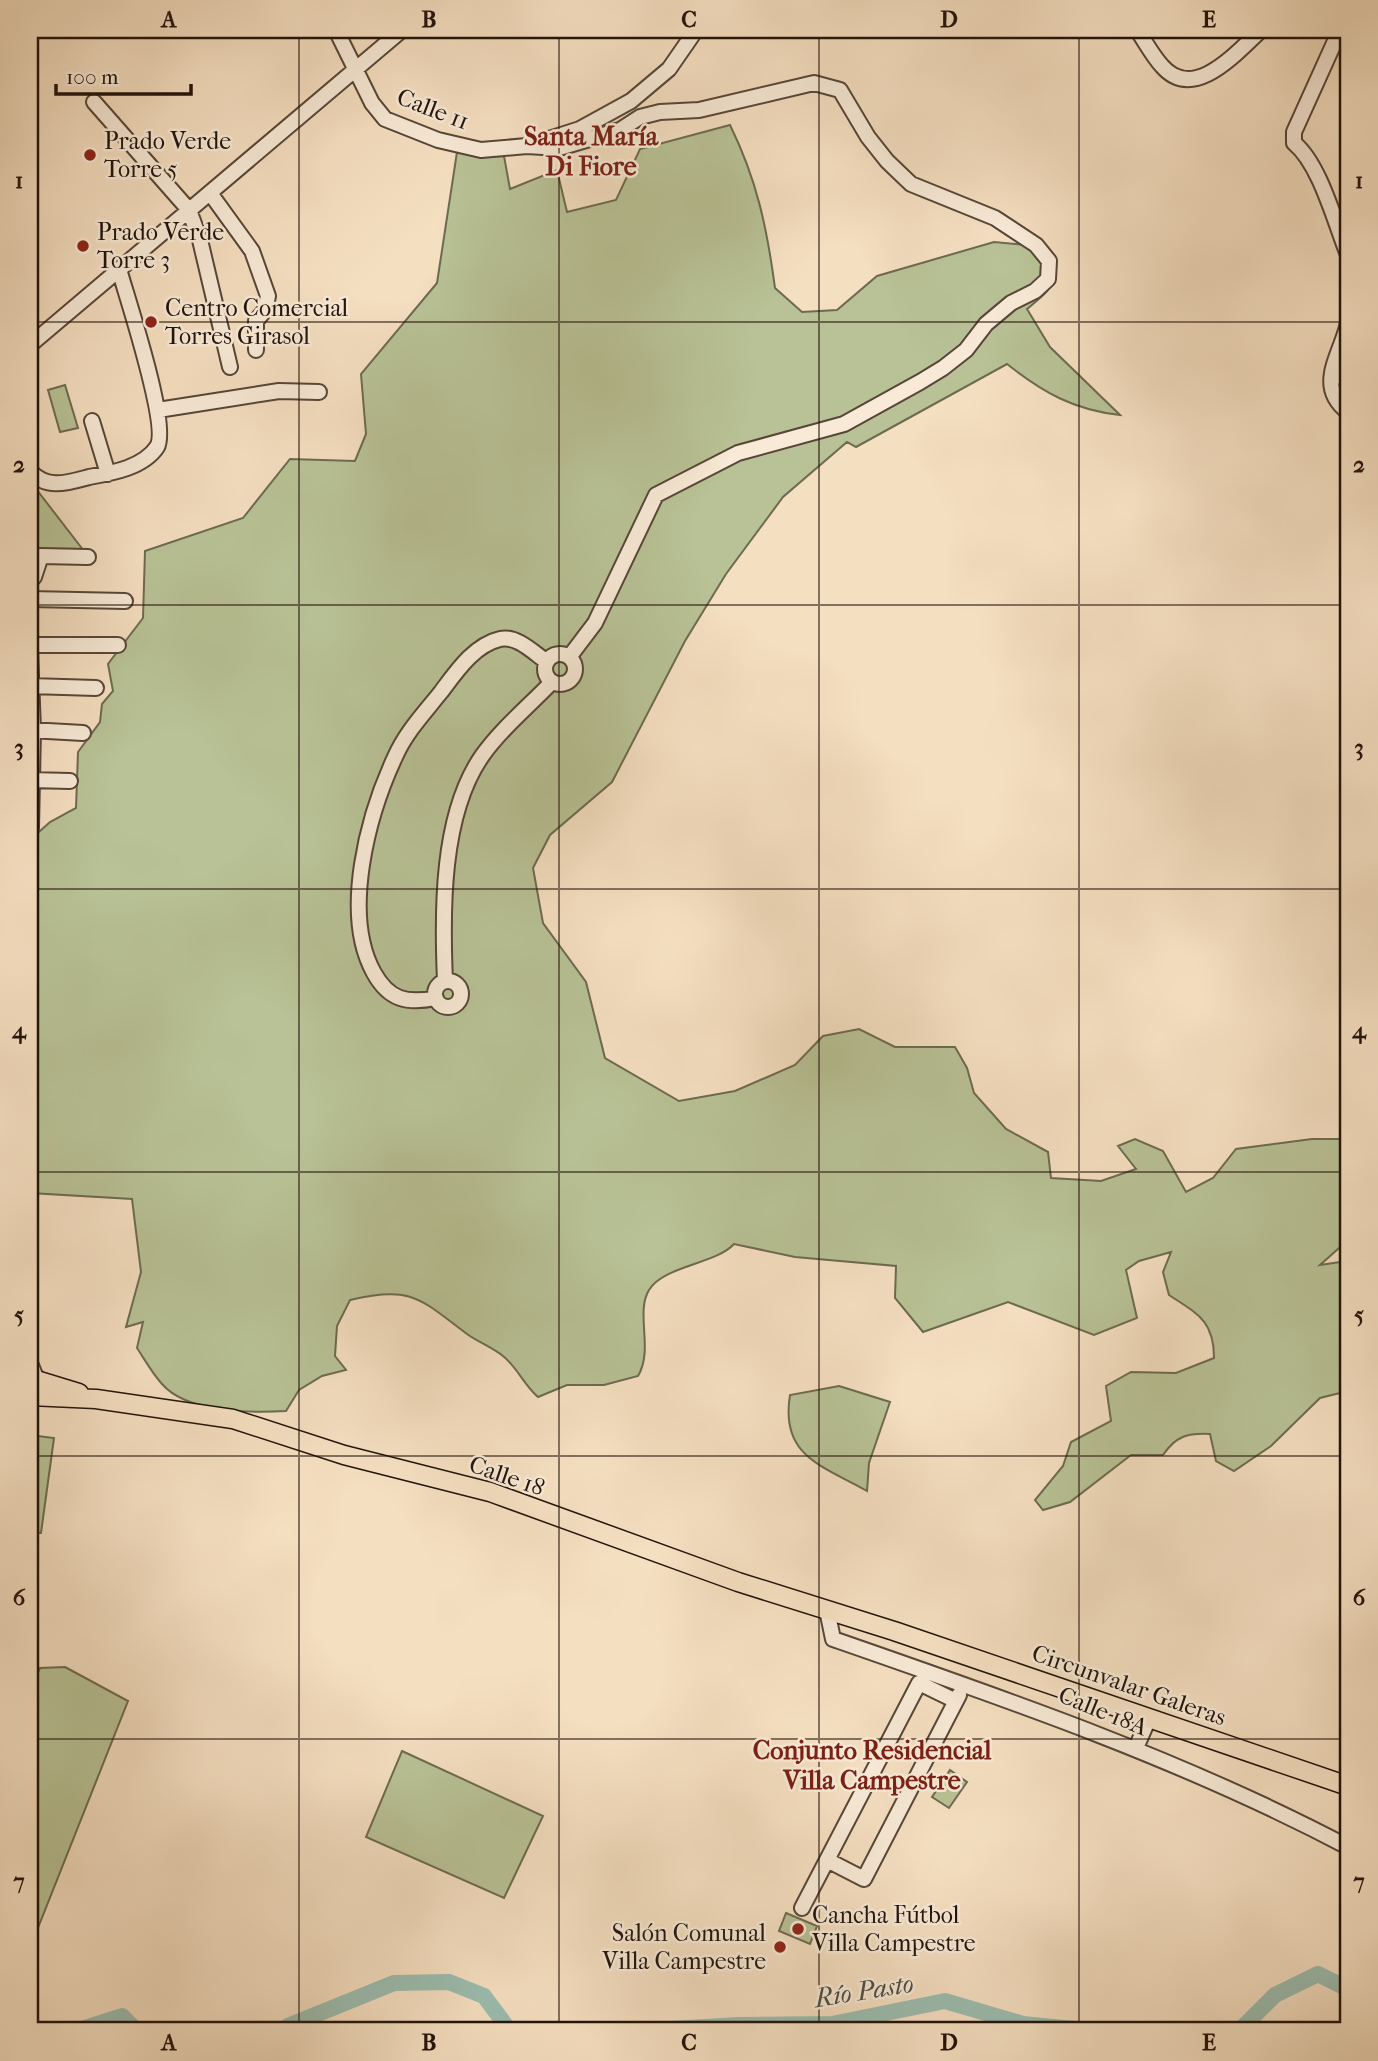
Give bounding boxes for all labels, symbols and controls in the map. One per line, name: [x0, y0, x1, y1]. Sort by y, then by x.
text: A: [160, 6, 178, 33]
text: B: [422, 6, 437, 33]
text: C: [681, 6, 697, 33]
text: D: [940, 6, 958, 33]
text: E: [1202, 6, 1216, 33]
scale bar: [56, 52, 191, 96]
text: 100 m: [66, 65, 119, 89]
street label: Calle 11: [393, 83, 473, 135]
district label: Santa María Di Fiore: [524, 121, 659, 182]
place label: Prado Verde Torre 5: [104, 127, 231, 183]
marker: Prado Verde Torre 5: [82, 147, 98, 163]
text: 1: [15, 167, 23, 194]
text: 1: [1355, 167, 1363, 194]
place label: Prado Verde Torre 3: [97, 218, 224, 274]
marker: Prado Verde Torre 3: [75, 238, 91, 254]
place label: Centro Comercial Torres Girasol: [165, 294, 349, 350]
marker: Centro Comercial Torres Girasol: [143, 314, 159, 330]
text: 2: [13, 451, 25, 478]
text: 2: [1353, 451, 1365, 478]
text: 3: [14, 734, 24, 761]
text: 3: [1354, 734, 1364, 761]
text: 4: [11, 1017, 27, 1044]
text: 4: [1351, 1017, 1367, 1044]
text: 5: [14, 1301, 24, 1328]
text: 5: [1354, 1301, 1364, 1328]
street label: Calle 18: [466, 1450, 548, 1502]
text: 6: [13, 1584, 26, 1611]
text: 6: [1353, 1584, 1366, 1611]
street label: Circunvalar Galeras: [1028, 1639, 1230, 1731]
street label: Calle 18A: [1054, 1680, 1152, 1742]
district label: Conjunto Residencial Villa Campestre: [753, 1735, 992, 1796]
text: 7: [12, 1868, 25, 1895]
text: 7: [1352, 1868, 1365, 1895]
place label: Cancha Fútbol Villa Campestre: [811, 1901, 976, 1957]
place label: Salón Comunal Villa Campestre: [601, 1919, 766, 1975]
marker: Cancha Fútbol Villa Campestre: [790, 1921, 806, 1937]
marker: Salón Comunal Villa Campestre: [772, 1939, 788, 1955]
water label: Río Pasto: [810, 1968, 916, 2014]
text: A: [160, 2029, 178, 2056]
text: B: [422, 2029, 437, 2056]
text: C: [681, 2029, 697, 2056]
text: D: [940, 2029, 958, 2056]
text: E: [1202, 2029, 1216, 2056]

